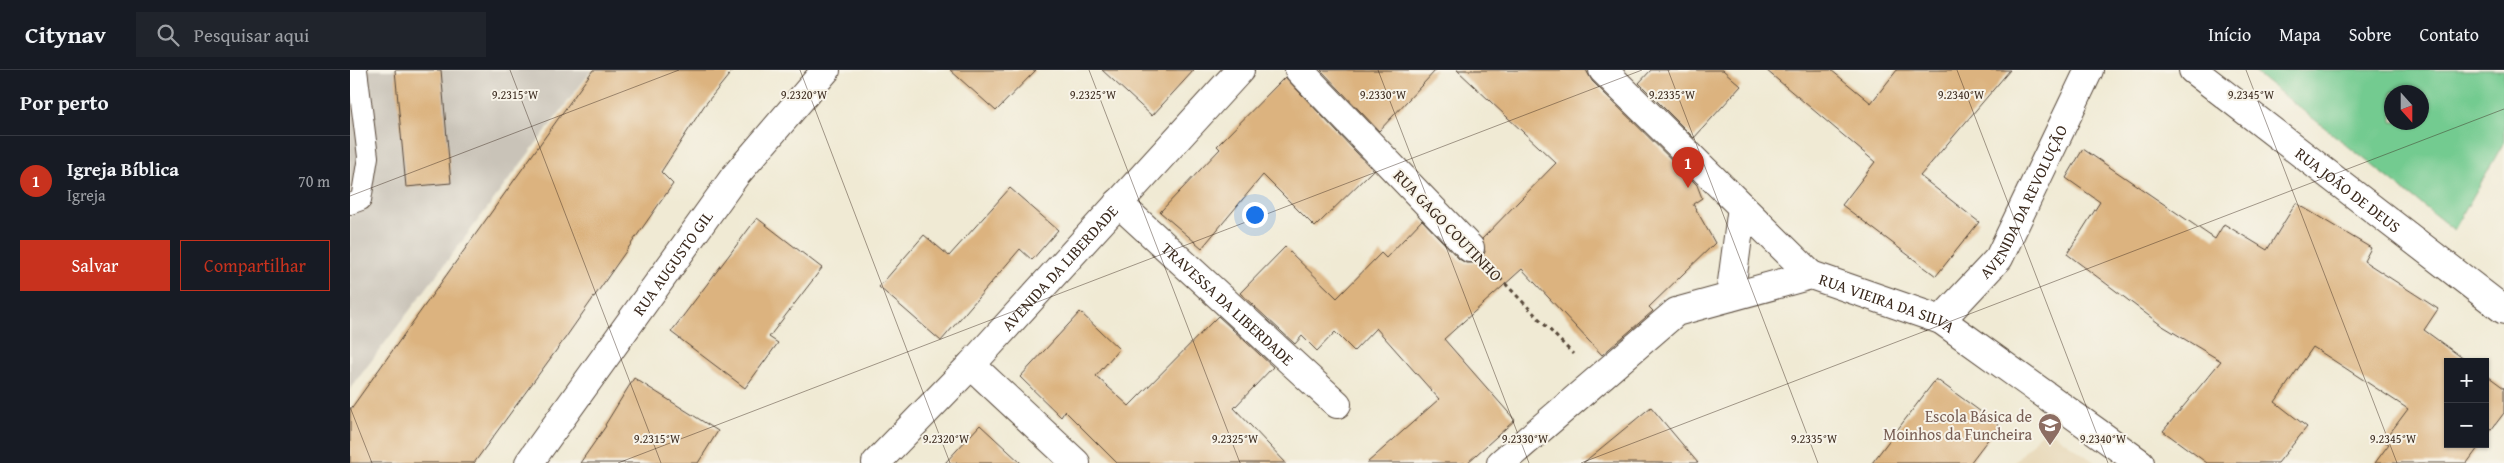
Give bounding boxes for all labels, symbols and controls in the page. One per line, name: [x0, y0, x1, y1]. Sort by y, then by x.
search box: [136, 12, 486, 57]
text: Citynav: [25, 17, 106, 52]
icon: search: [154, 21, 182, 49]
text: Pesquisar aqui: [194, 21, 309, 49]
text: Início: [2208, 21, 2251, 48]
text: Mapa: [2279, 21, 2321, 48]
text: Sobre: [2349, 21, 2392, 48]
text: Contato: [2420, 21, 2479, 48]
north arrow: [2384, 85, 2429, 130]
text: 9.2315°W: [492, 86, 539, 103]
text: 9.2320°W: [781, 86, 828, 103]
text: 9.2325°W: [1070, 86, 1117, 103]
text: 9.2330°W: [1360, 86, 1407, 103]
text: 9.2335°W: [1649, 86, 1696, 103]
text: 9.2340°W: [1938, 86, 1985, 103]
text: 9.2345°W: [2228, 86, 2275, 103]
text: Por perto: [20, 87, 109, 118]
street label: AVENIDA DA REVOLUÇÃO: [1974, 120, 2073, 284]
street label: RUA JOÃO DE DEUS: [2290, 141, 2406, 238]
pin: 1: [1672, 147, 1704, 188]
text: Igreja Bíblica: [67, 155, 179, 183]
street label: RUA GAGO COUTINHO: [1388, 164, 1508, 287]
text: 1: [32, 169, 40, 193]
text: 70 m: [298, 169, 330, 193]
text: Igreja: [67, 183, 106, 207]
street label: AVENIDA DA LIBERDADE: [996, 199, 1123, 336]
your location: [1242, 202, 1268, 228]
street label: RUA AUGUSTO GIL: [627, 206, 718, 321]
street label: TRAVESSA DA LIBERDADE: [1156, 237, 1299, 371]
button: Salvar: [20, 240, 170, 291]
button: Compartilhar: [180, 240, 330, 291]
street label: RUA VIEIRA DA SILVA: [1816, 267, 1960, 339]
map controls: [2444, 358, 2489, 448]
button: +: [2444, 358, 2489, 403]
button: −: [2444, 403, 2489, 448]
place label: Escola Básica de Moinhos da Funcheira: [1883, 404, 2032, 446]
school or university icon: Escola Básica de Moinhos da Funcheira: [2037, 412, 2063, 446]
text: 9.2315°W: [634, 430, 681, 447]
text: 9.2320°W: [923, 430, 970, 447]
text: 9.2325°W: [1212, 430, 1259, 447]
text: 9.2330°W: [1502, 430, 1549, 447]
text: 9.2335°W: [1791, 430, 1838, 447]
text: 9.2340°W: [2080, 430, 2127, 447]
text: 9.2345°W: [2370, 430, 2417, 447]

